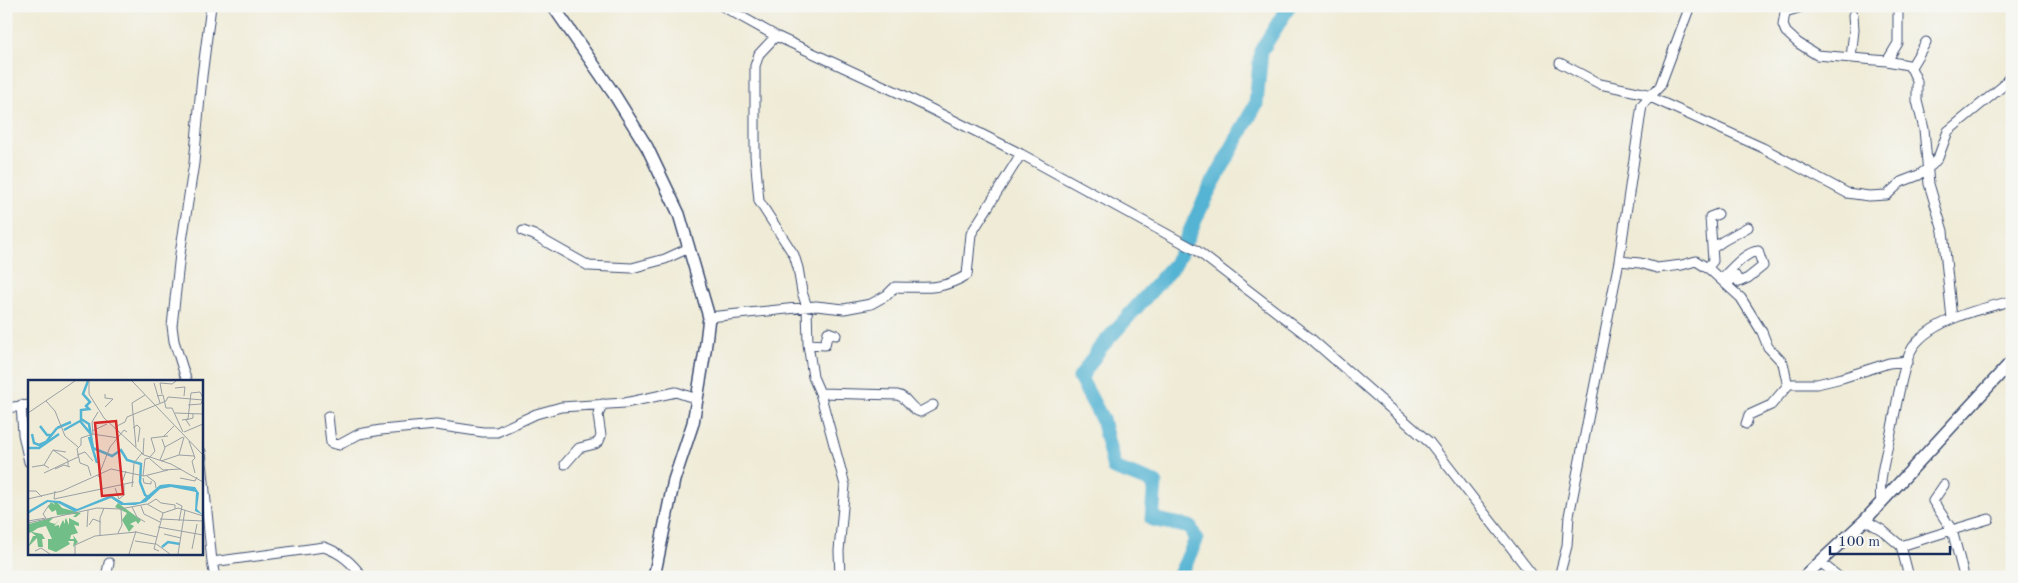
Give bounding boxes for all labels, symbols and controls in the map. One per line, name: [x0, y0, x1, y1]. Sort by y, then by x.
inset map: [28, 380, 202, 556]
scale bar: [1830, 523, 1950, 555]
text: 100 m: [1838, 535, 1880, 550]

